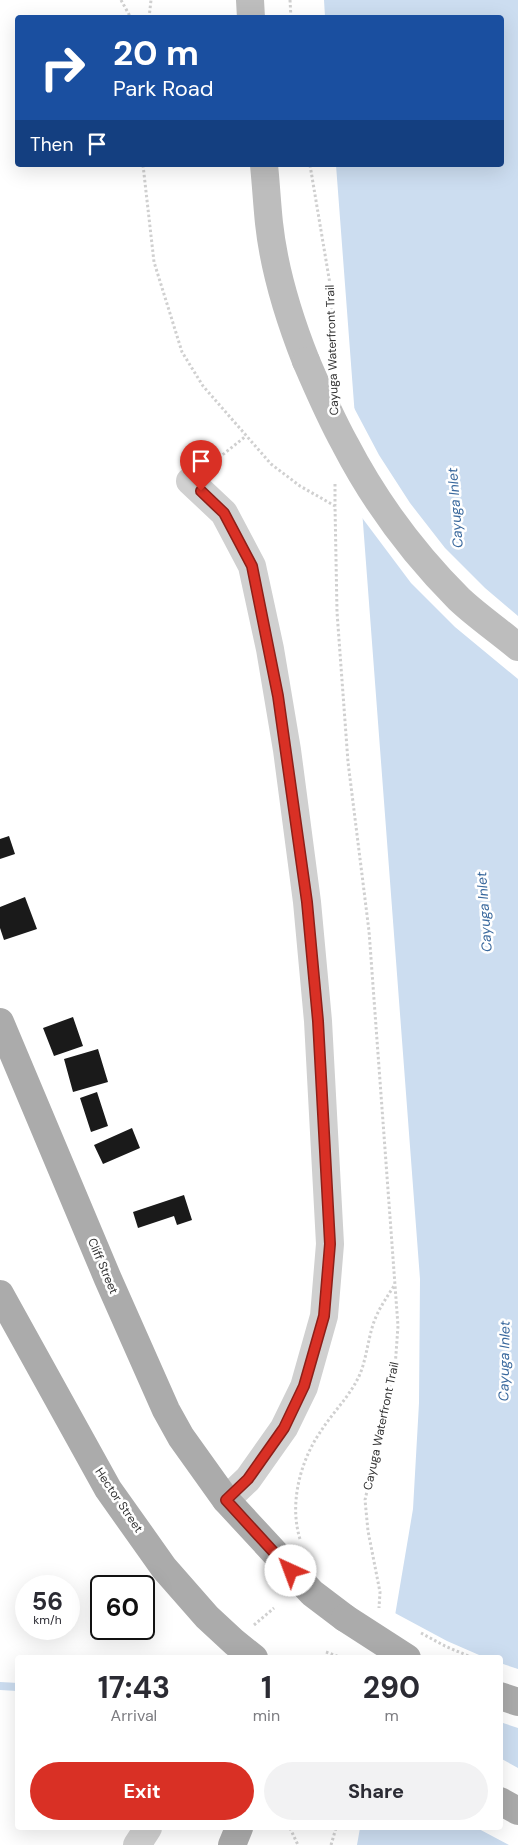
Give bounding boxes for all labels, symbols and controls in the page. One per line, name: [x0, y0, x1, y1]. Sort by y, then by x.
text: 20 m: [113, 30, 199, 76]
icon: right: [30, 35, 95, 100]
text: Park Road: [113, 74, 214, 103]
icon: arrive: [83, 130, 111, 158]
text: Then: [30, 132, 73, 157]
street label: Cayuga Waterfront Trail: [322, 284, 342, 416]
pin: [180, 440, 222, 491]
icon: arrive: [187, 447, 215, 475]
water label: Cayuga Inlet: [443, 467, 467, 549]
water label: Cayuga Inlet: [472, 871, 496, 953]
street label: Cliff Street: [84, 1235, 122, 1297]
water label: Cayuga Inlet: [494, 1320, 514, 1401]
street label: Cayuga Waterfront Trail: [360, 1360, 402, 1492]
street label: Hector Street: [91, 1464, 147, 1536]
position arrow: [264, 1544, 316, 1596]
speed limit sign: 60: [90, 1575, 155, 1640]
text: 56: [32, 1585, 63, 1618]
text: km/h: [33, 1612, 62, 1628]
text: 17:43: [98, 1668, 170, 1707]
text: 1: [261, 1668, 272, 1707]
text: 290: [363, 1668, 420, 1707]
text: Arrival: [111, 1705, 157, 1726]
text: min: [253, 1705, 280, 1726]
text: m: [384, 1705, 399, 1726]
button: Exit: [30, 1762, 254, 1820]
button: Share: [264, 1762, 488, 1820]

